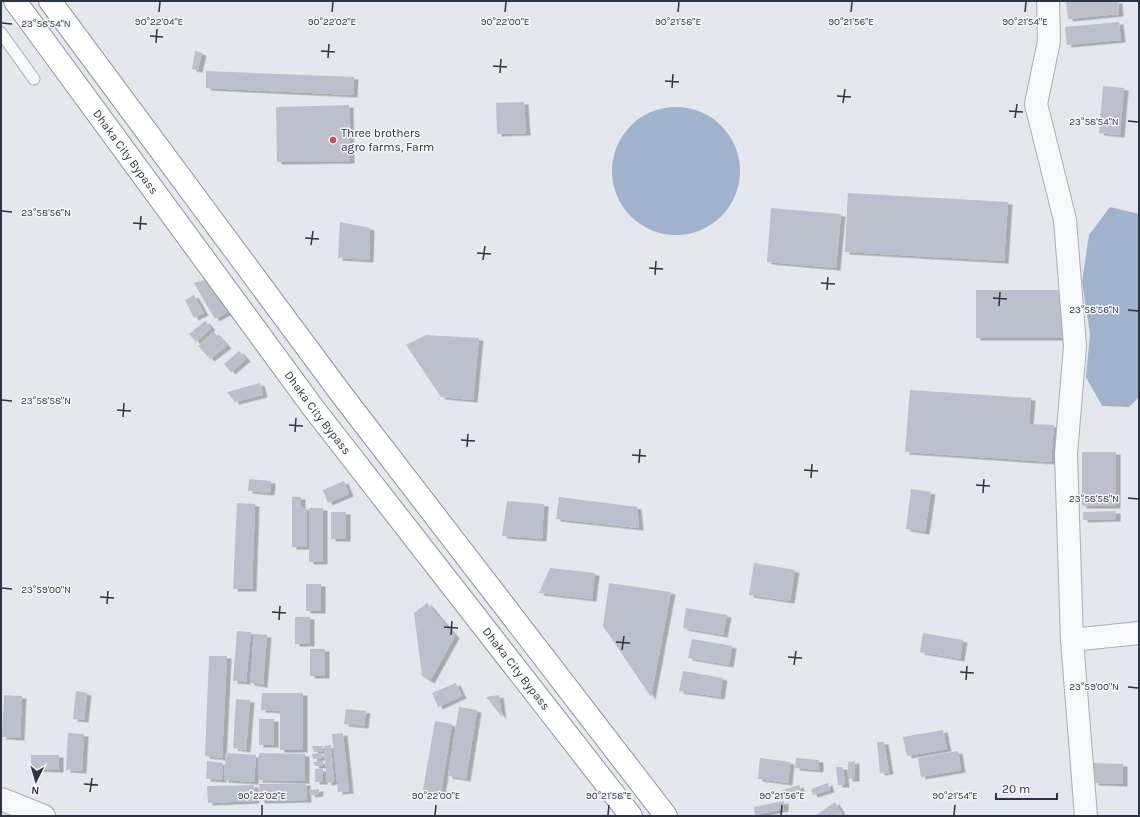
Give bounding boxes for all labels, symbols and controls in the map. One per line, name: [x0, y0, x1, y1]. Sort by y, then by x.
text: 90°22'04"E: [135, 16, 183, 28]
text: 90°22'02"E: [308, 16, 356, 28]
text: 90°22'00"E: [481, 16, 529, 28]
text: 90°21'58"E: [655, 16, 701, 28]
text: 90°21'56"E: [828, 16, 874, 28]
text: 90°21'54"E: [1002, 16, 1048, 28]
text: 23°58'54"N: [21, 18, 71, 30]
street label: Dhaka City Bypass: [90, 107, 161, 197]
text: 23°58'54"N: [1069, 116, 1119, 128]
place label: Three brothers agro farms, Farm: [341, 126, 434, 154]
marker: Three brothers agro farms, Farm: [328, 135, 338, 145]
text: 23°58'56"N: [21, 207, 71, 219]
text: 23°58'56"N: [1069, 304, 1119, 316]
street label: Dhaka City Bypass: [281, 368, 354, 457]
text: 23°58'58"N: [21, 395, 71, 407]
text: 23°58'58"N: [1069, 493, 1119, 505]
text: 23°59'00"N: [21, 584, 71, 596]
street label: Dhaka City Bypass: [480, 624, 553, 713]
text: 23°59'00"N: [1069, 681, 1119, 693]
north arrow: [16, 761, 56, 801]
scale bar: [996, 775, 1057, 801]
text: 20 m: [1002, 782, 1030, 796]
text: N: [31, 784, 40, 797]
text: 90°22'02"E: [238, 790, 286, 802]
text: 90°22'00"E: [412, 790, 460, 802]
text: 90°21'58"E: [586, 790, 632, 802]
text: 90°21'56"E: [759, 790, 805, 802]
text: 90°21'54"E: [932, 790, 978, 802]

